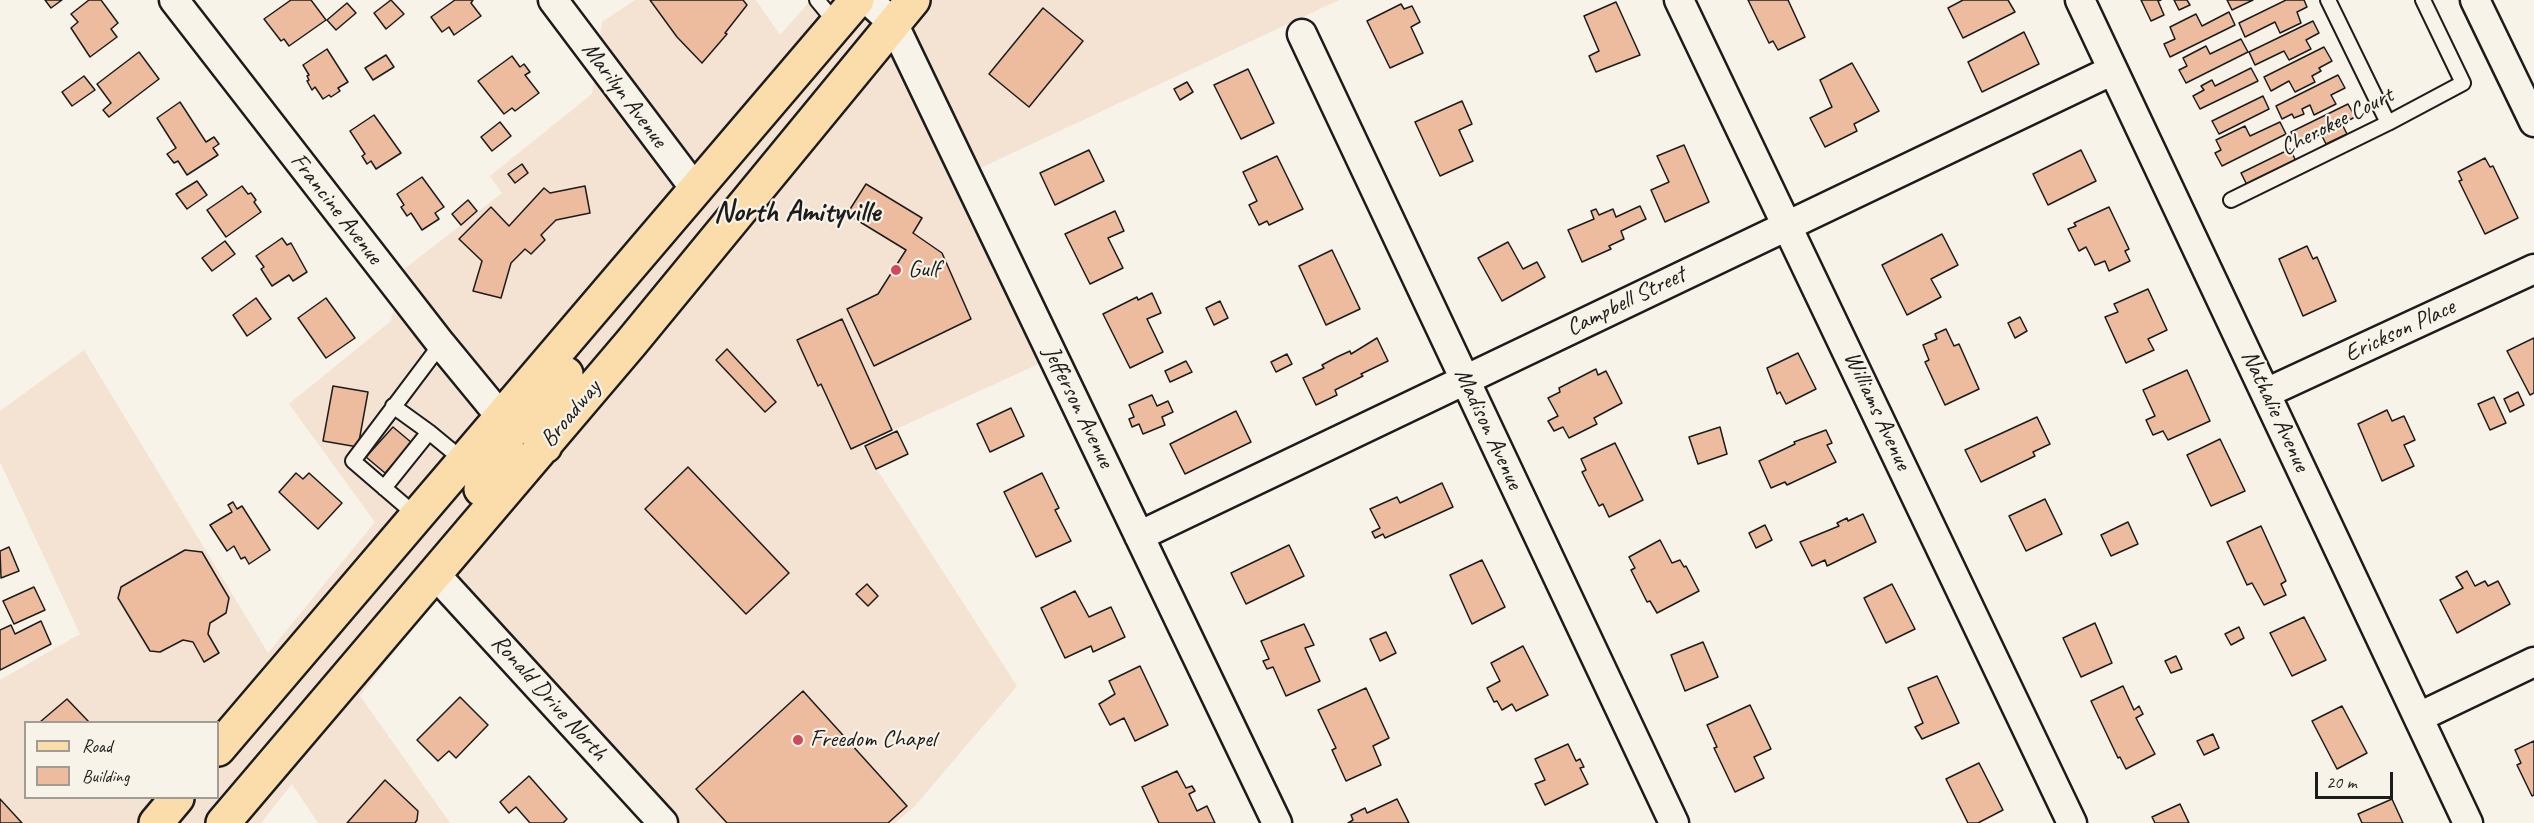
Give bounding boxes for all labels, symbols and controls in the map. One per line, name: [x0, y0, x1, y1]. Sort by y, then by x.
street label: Marilyn Avenue: [575, 36, 673, 154]
street label: Cherokee Court: [2276, 81, 2398, 163]
street label: Francine Avenue: [284, 148, 388, 270]
district label: North Amityville: [714, 195, 880, 231]
place label: Gulf: [908, 256, 940, 284]
street label: Campbell Street: [1562, 261, 1690, 343]
marker: Gulf: [889, 263, 903, 277]
street label: Erickson Place: [2340, 293, 2460, 369]
street label: Jefferson Avenue: [1036, 341, 1120, 473]
street label: Nathalie Avenue: [2234, 346, 2316, 476]
street label: Williams Avenue: [1837, 347, 1917, 475]
street label: Madison Avenue: [1447, 364, 1529, 494]
street label: Broadway: [535, 374, 607, 454]
street label: Ronald Drive North: [485, 629, 613, 767]
legend: [24, 721, 219, 799]
place label: Freedom Chapel: [810, 726, 936, 754]
marker: Freedom Chapel: [791, 733, 805, 747]
text: Road: [82, 735, 112, 757]
scale bar: [2318, 760, 2396, 798]
text: Building: [82, 765, 129, 787]
text: 20 m: [2326, 771, 2357, 793]

